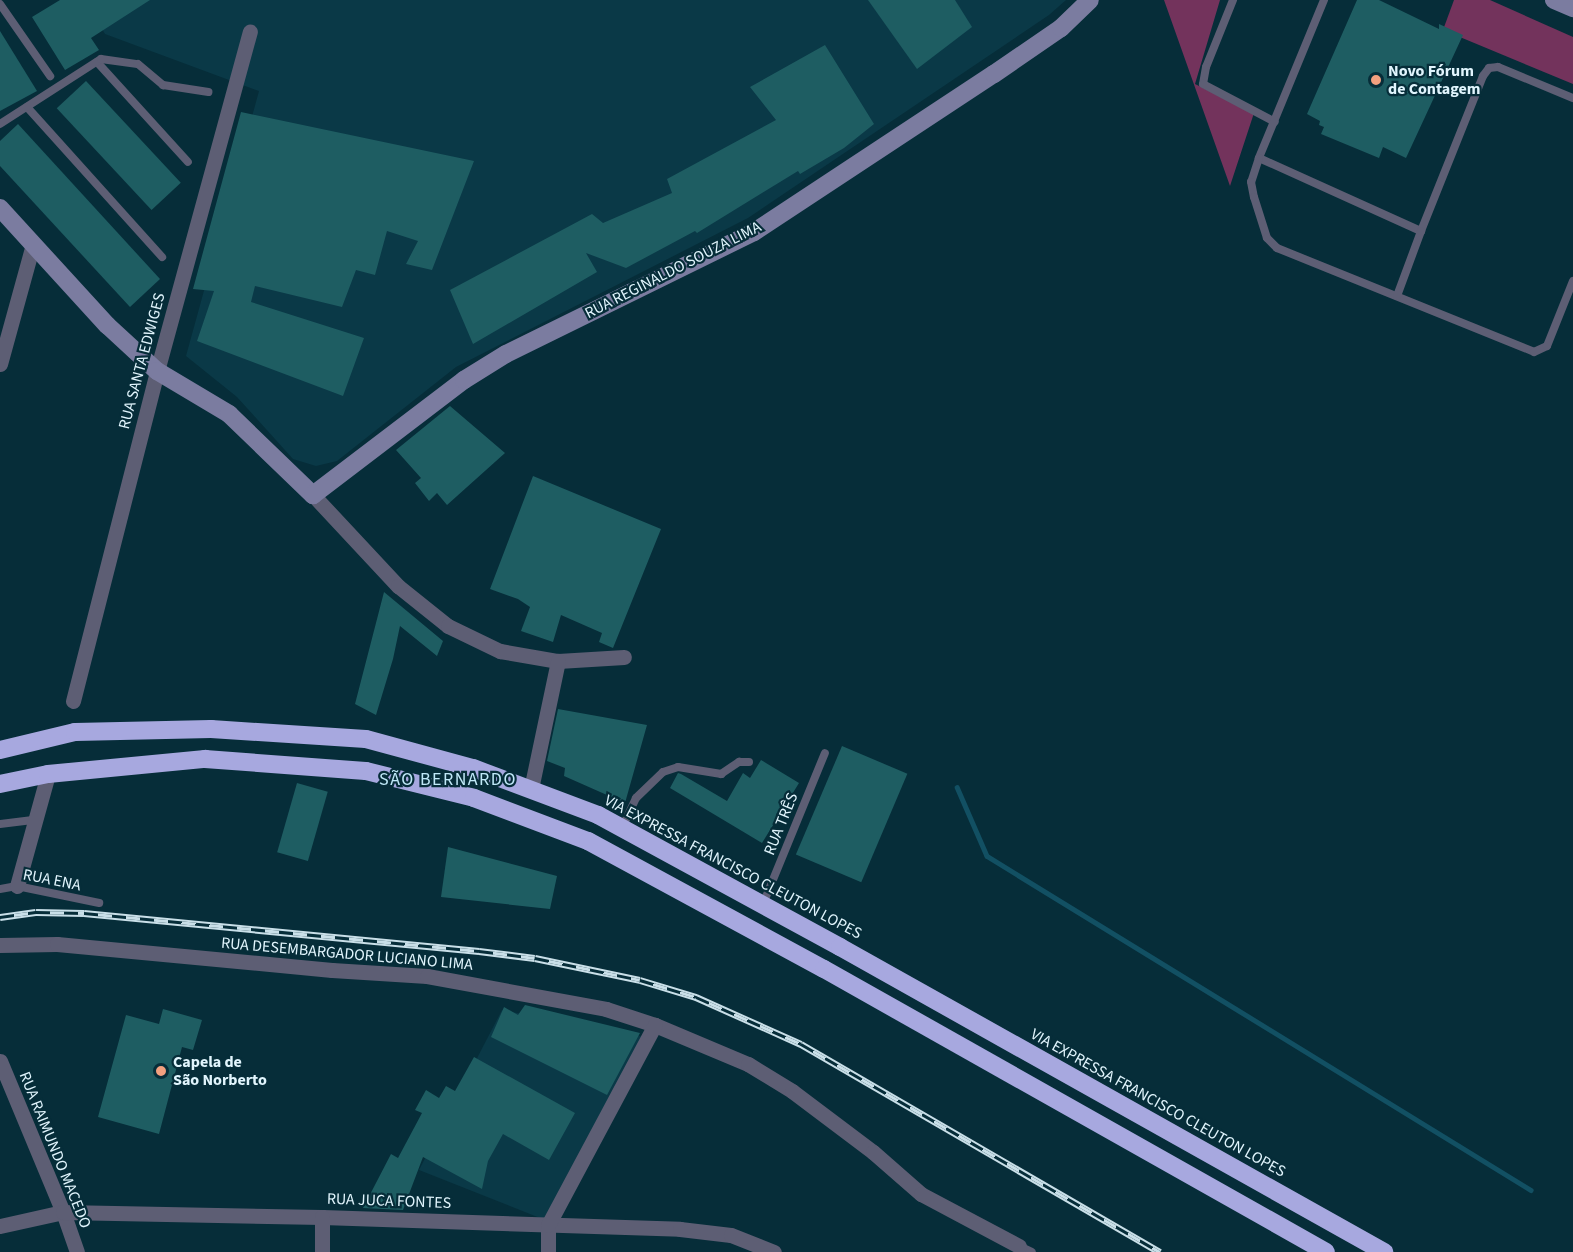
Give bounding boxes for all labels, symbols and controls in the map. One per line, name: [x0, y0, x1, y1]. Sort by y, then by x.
place label: Novo Fórum de Contagem: [1388, 61, 1480, 99]
marker: Novo Fórum de Contagem: [1369, 73, 1383, 87]
street label: RUA REGINALDO SOUZA LIMA: [582, 217, 764, 323]
street label: RUA SANTA EDWIGES: [115, 291, 169, 431]
district label: SÃO BERNARDO: [379, 769, 517, 791]
street label: RUA TRÊS: [760, 790, 802, 858]
street label: VIA EXPRESSA FRANCISCO CLEUTON LOPES: [601, 791, 865, 943]
street label: RUA ENA: [21, 865, 83, 895]
street label: RUA DESEMBARGADOR LUCIANO LIMA: [220, 933, 474, 975]
street label: VIA EXPRESSA FRANCISCO CLEUTON LOPES: [1027, 1025, 1289, 1181]
place label: Capela de São Norberto: [173, 1052, 267, 1090]
marker: Capela de São Norberto: [154, 1064, 168, 1078]
street label: RUA RAIMUNDO MACEDO: [15, 1069, 95, 1231]
street label: RUA JUCA FONTES: [327, 1189, 451, 1213]

